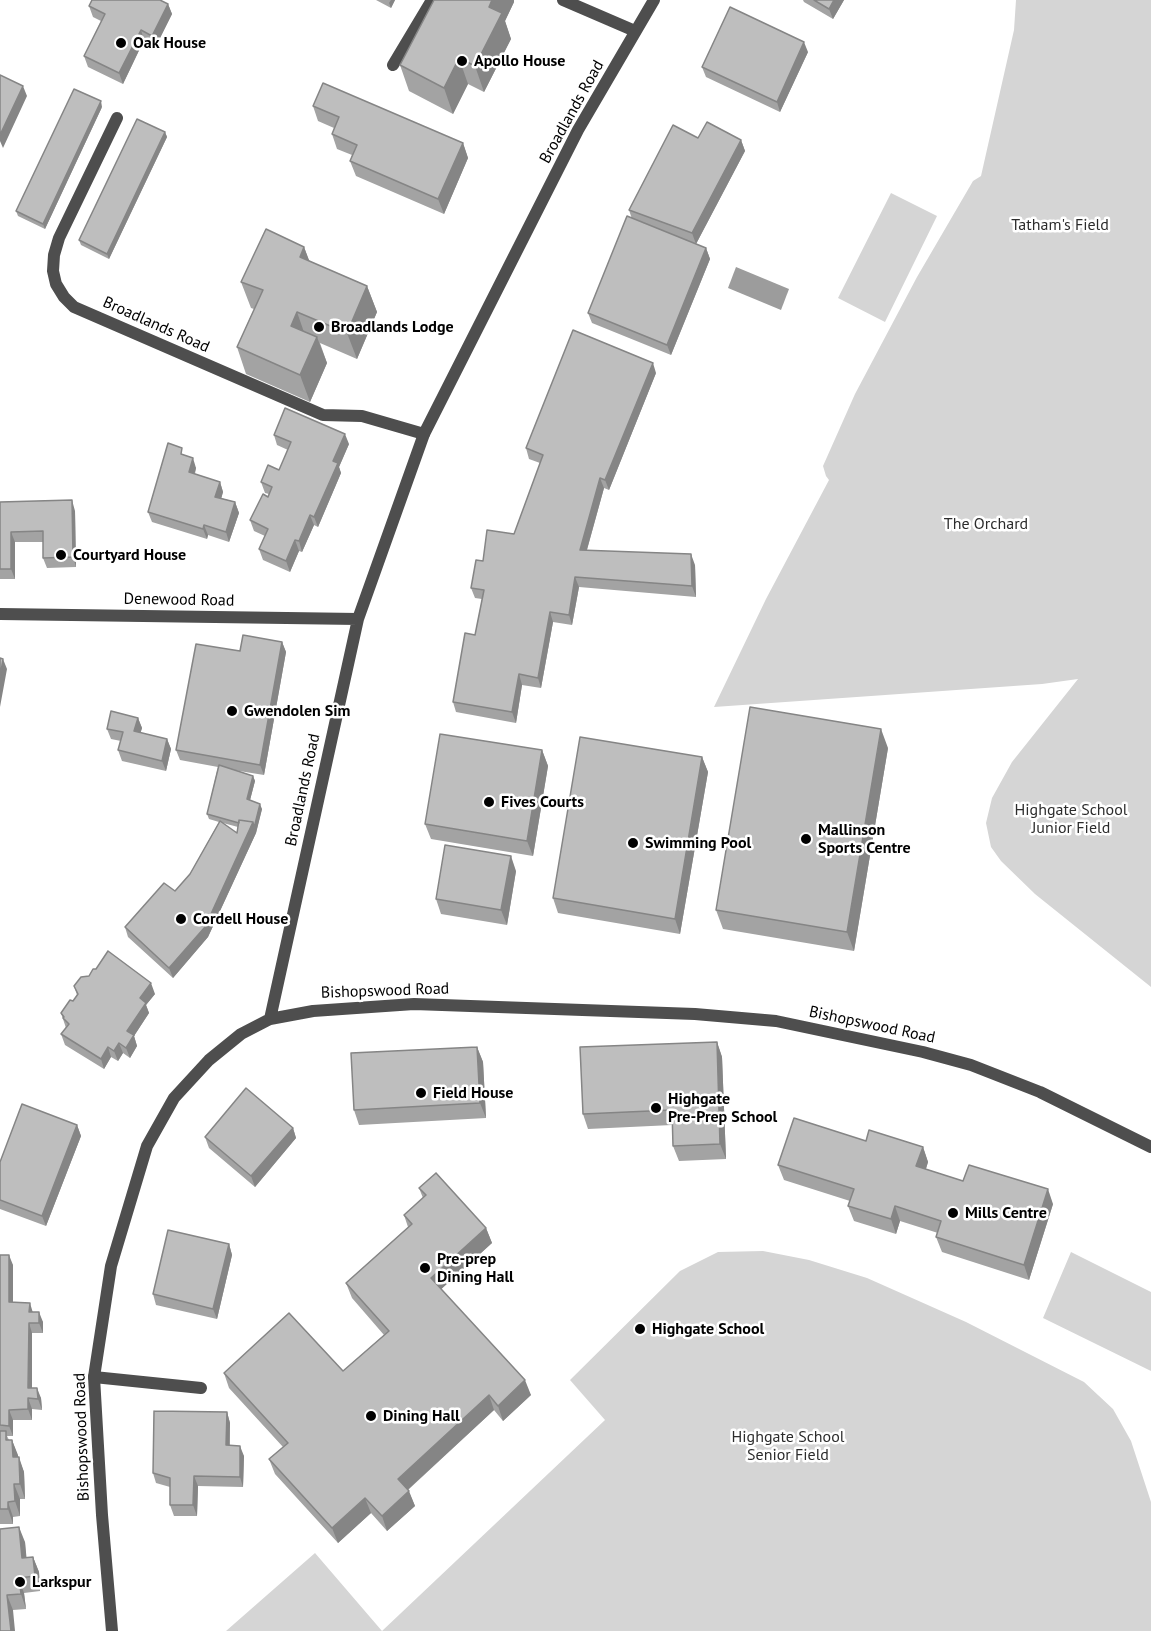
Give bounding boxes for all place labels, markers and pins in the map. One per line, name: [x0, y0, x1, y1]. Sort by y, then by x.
place label: Oak House: [133, 33, 206, 53]
marker: Oak House: [114, 36, 128, 50]
place label: Apollo House: [474, 51, 565, 71]
marker: Apollo House: [455, 54, 469, 68]
place label: Broadlands Lodge: [331, 317, 454, 337]
marker: Broadlands Lodge: [312, 320, 326, 334]
place label: Courtyard House: [73, 545, 186, 565]
marker: Courtyard House: [54, 548, 68, 562]
place label: Gwendolen Sim: [244, 701, 350, 721]
marker: Gwendolen Sim: [225, 704, 239, 718]
place label: Fives Courts: [501, 792, 584, 812]
marker: Fives Courts: [482, 795, 496, 809]
place label: Mallinson Sports Centre: [818, 820, 911, 858]
marker: Mallinson Sports Centre: [799, 832, 813, 846]
place label: Swimming Pool: [645, 833, 751, 853]
marker: Swimming Pool: [626, 836, 640, 850]
place label: Cordell House: [193, 909, 288, 929]
marker: Cordell House: [174, 912, 188, 926]
place label: Field House: [433, 1083, 513, 1103]
marker: Field House: [414, 1086, 428, 1100]
place label: Highgate Pre-Prep School: [668, 1089, 777, 1127]
marker: Highgate Pre-Prep School: [649, 1101, 663, 1115]
place label: Mills Centre: [965, 1203, 1047, 1223]
marker: Mills Centre: [946, 1206, 960, 1220]
place label: Pre-prep Dining Hall: [437, 1249, 514, 1287]
marker: Pre-prep Dining Hall: [418, 1261, 432, 1275]
place label: Highgate School: [652, 1319, 764, 1339]
marker: Highgate School: [633, 1322, 647, 1336]
place label: Dining Hall: [383, 1406, 460, 1426]
marker: Dining Hall: [364, 1409, 378, 1423]
place label: Larkspur: [32, 1572, 91, 1592]
marker: Larkspur: [13, 1575, 27, 1589]

